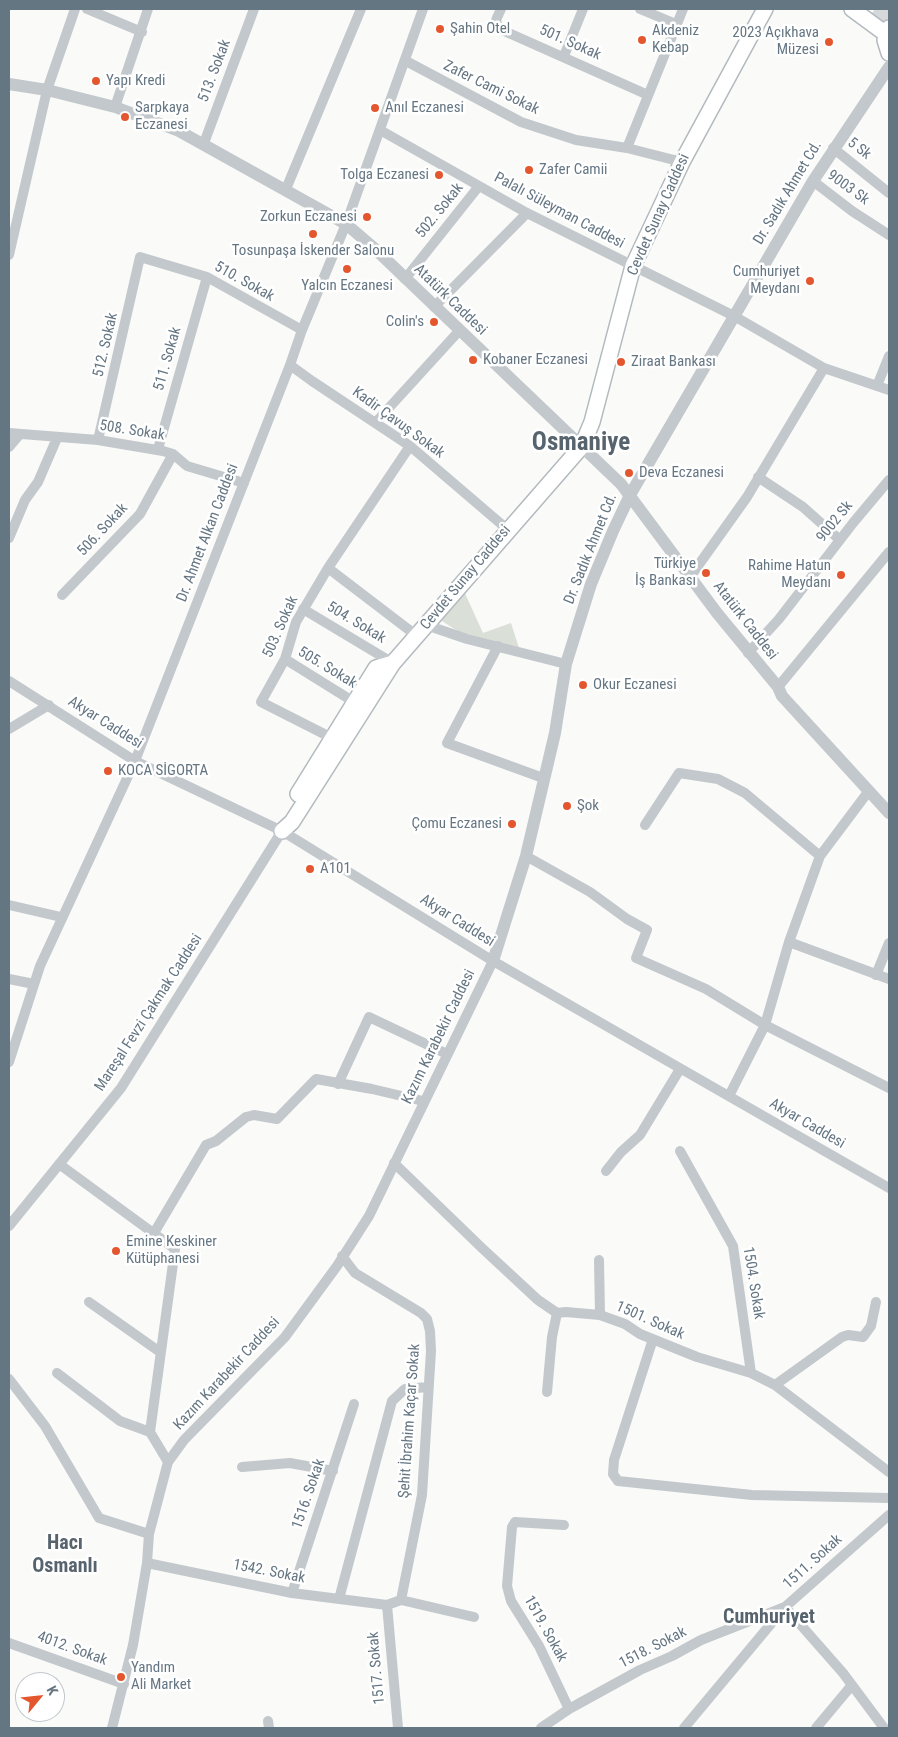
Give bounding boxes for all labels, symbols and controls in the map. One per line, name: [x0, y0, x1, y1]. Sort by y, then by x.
place label: Şahin Otel: [450, 20, 510, 38]
street label: 501. Sokak: [536, 21, 604, 65]
place label: Akdeniz Kebap: [652, 22, 699, 57]
marker: Şahin Otel: [434, 23, 446, 35]
place label: 2023 Açıkhava Müzesi: [732, 24, 819, 59]
marker: Akdeniz Kebap: [636, 34, 648, 46]
marker: 2023 Açıkhava Müzesi: [823, 36, 835, 48]
street label: 513. Sokak: [195, 37, 235, 105]
street label: Zafer Cami Sokak: [440, 57, 542, 119]
place label: Yapı Kredi: [106, 72, 165, 90]
marker: Yapı Kredi: [90, 75, 102, 87]
place label: Sarpkaya Eczanesi: [135, 99, 189, 134]
place label: Anıl Eczanesi: [385, 99, 464, 117]
marker: Anıl Eczanesi: [369, 102, 381, 114]
marker: Sarpkaya Eczanesi: [119, 111, 131, 123]
street label: 5 Sk: [843, 134, 875, 164]
street label: Dr. Sadık Ahmet Cd.: [750, 138, 826, 248]
street label: Cevdet Sunay Caddesi: [624, 151, 694, 279]
place label: Zafer Camii: [539, 161, 608, 179]
marker: Zafer Camii: [523, 164, 535, 176]
place label: Tolga Eczanesi: [340, 166, 429, 184]
street label: 9003 Sk: [823, 167, 873, 209]
marker: Tolga Eczanesi: [433, 169, 445, 181]
street label: Palalı Süleyman Caddesi: [491, 169, 627, 253]
street label: 502. Sokak: [412, 180, 468, 242]
place label: Zorkun Eczanesi: [260, 208, 357, 226]
marker: Zorkun Eczanesi: [361, 211, 373, 223]
marker: Tosunpaşa İskender Salonu: [307, 228, 319, 240]
place label: Tosunpaşa İskender Salonu: [232, 242, 394, 260]
street label: 510. Sokak: [211, 258, 277, 306]
street label: Atatürk Caddesi: [410, 261, 490, 339]
marker: Yalcın Eczanesi: [341, 263, 353, 275]
place label: Cumhuriyet Meydanı: [733, 263, 800, 298]
marker: Cumhuriyet Meydanı: [804, 275, 816, 287]
place label: Yalcın Eczanesi: [301, 277, 393, 295]
street label: 512. Sokak: [90, 311, 122, 379]
place label: Colin's: [386, 313, 424, 331]
marker: Colin's: [428, 316, 440, 328]
street label: 511. Sokak: [150, 325, 186, 393]
place label: Kobaner Eczanesi: [483, 351, 588, 369]
place label: Ziraat Bankası: [631, 353, 716, 371]
marker: Kobaner Eczanesi: [467, 354, 479, 366]
marker: Ziraat Bankası: [615, 356, 627, 368]
street label: Kadir Çavuş Sokak: [348, 383, 448, 463]
street label: 508. Sokak: [98, 417, 166, 445]
district label: Osmaniye: [532, 429, 630, 459]
street label: Dr. Ahmet Alkan Caddesi: [173, 461, 243, 605]
place label: Deva Eczanesi: [639, 464, 724, 482]
marker: Deva Eczanesi: [623, 467, 635, 479]
street label: Dr. Sadık Ahmet Cd.: [561, 491, 621, 607]
street label: 9002 Sk: [813, 498, 857, 546]
street label: 506. Sokak: [74, 500, 132, 560]
street label: Cevdet Sunay Caddesi: [417, 522, 515, 634]
place label: Türkiye İş Bankası: [635, 555, 696, 590]
place label: Rahime Hatun Meydanı: [748, 557, 831, 592]
marker: Türkiye İş Bankası: [700, 567, 712, 579]
marker: Rahime Hatun Meydanı: [835, 569, 847, 581]
street label: Atatürk Caddesi: [709, 578, 781, 664]
street label: 503. Sokak: [259, 593, 303, 661]
street label: 504. Sokak: [323, 598, 389, 648]
street label: 505. Sokak: [294, 643, 360, 693]
place label: Okur Eczanesi: [593, 676, 677, 694]
marker: Okur Eczanesi: [577, 679, 589, 691]
street label: Akyar Caddesi: [64, 693, 146, 753]
place label: KOCA SİGORTA: [118, 762, 208, 780]
marker: KOCA SİGORTA: [102, 765, 114, 777]
place label: Şok: [577, 797, 599, 815]
marker: Şok: [561, 800, 573, 812]
place label: Çomu Eczanesi: [411, 815, 502, 833]
marker: Çomu Eczanesi: [506, 818, 518, 830]
place label: A101: [320, 860, 351, 878]
marker: A101: [304, 863, 316, 875]
street label: Akyar Caddesi: [416, 891, 498, 951]
street label: Mareşal Fevzi Çakmak Caddesi: [91, 931, 207, 1095]
street label: Kazım Karabekir Caddesi: [399, 967, 479, 1107]
street label: Akyar Caddesi: [766, 1095, 848, 1153]
place label: Emine Keskiner Kütüphanesi: [126, 1233, 217, 1268]
marker: Emine Keskiner Kütüphanesi: [110, 1245, 122, 1257]
street label: 1504. Sokak: [738, 1246, 768, 1320]
street label: 1501. Sokak: [613, 1298, 687, 1344]
street label: Kazım Karabekir Caddesi: [170, 1314, 284, 1434]
street label: Şehit İbrahim Kaçar Sokak: [396, 1343, 424, 1499]
street label: 1516. Sokak: [289, 1457, 329, 1531]
street label: 1511. Sokak: [780, 1531, 846, 1593]
district label: Hacı Osmanlı: [32, 1532, 98, 1579]
street label: 1542. Sokak: [231, 1556, 307, 1588]
street label: 1519. Sokak: [519, 1593, 571, 1665]
district label: Cumhuriyet: [723, 1606, 815, 1630]
street label: 1518. Sokak: [616, 1623, 690, 1673]
street label: 4012. Sokak: [35, 1628, 109, 1670]
street label: 1517. Sokak: [365, 1631, 389, 1705]
place label: Yandım Ali Market: [131, 1659, 191, 1694]
marker: Yandım Ali Market: [115, 1671, 127, 1683]
north arrow: [15, 1672, 65, 1722]
text: K: [43, 1683, 61, 1698]

